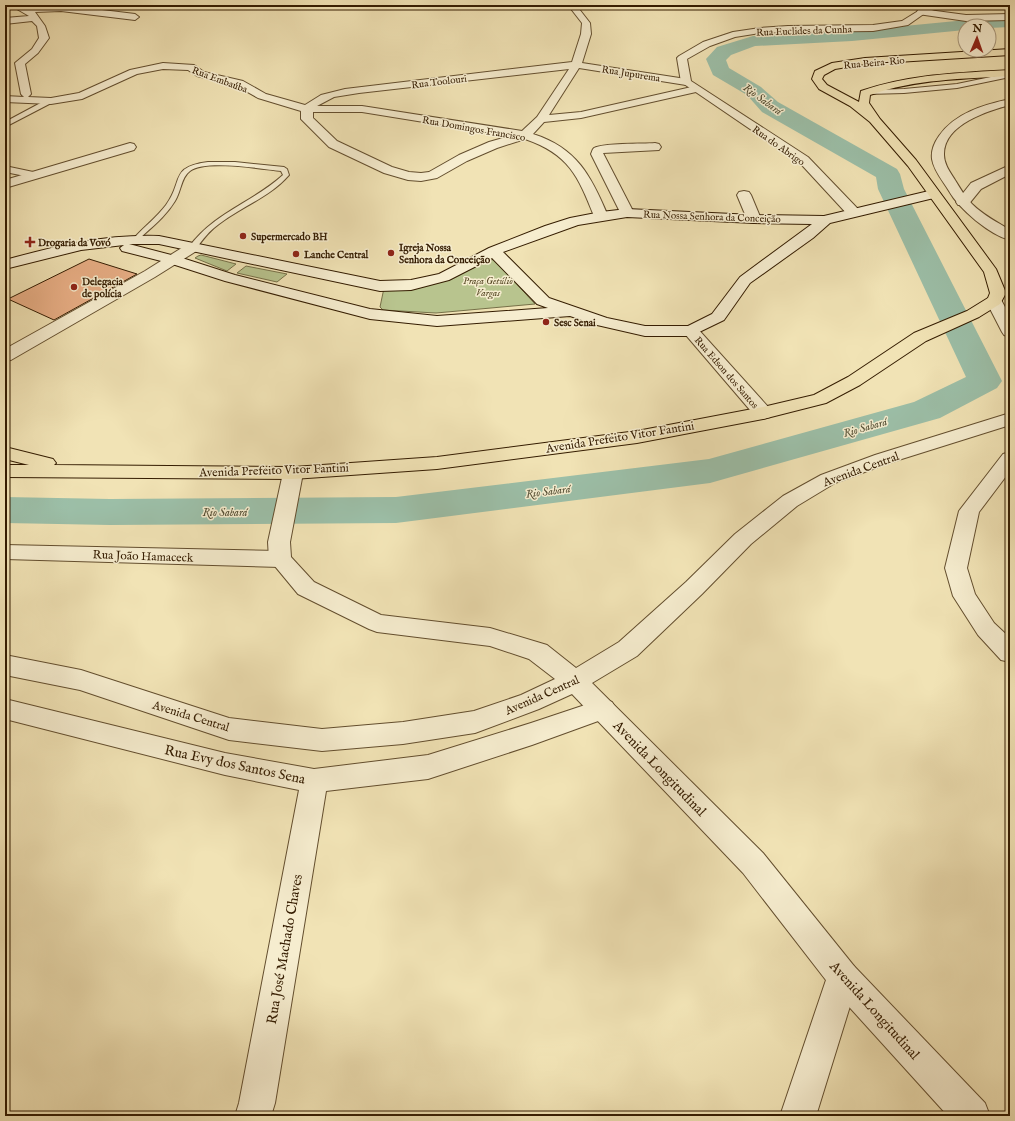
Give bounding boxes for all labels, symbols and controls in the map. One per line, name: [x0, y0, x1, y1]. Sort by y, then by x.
north arrow: [957, 18, 997, 58]
text: N: [971, 22, 983, 36]
street label: Rua Euclides da Cunha: [756, 23, 853, 40]
street label: Rua Beira-Rio: [843, 54, 906, 73]
street label: Rua Jupurema: [601, 63, 662, 86]
street label: Rua Embaúba: [190, 64, 250, 97]
street label: Rua Toolouri: [411, 73, 468, 92]
water label: Rio Sabará: [740, 81, 786, 119]
street label: Rua Domingos Francisco: [421, 114, 527, 145]
street label: Rua do Abrigo: [749, 123, 807, 169]
street label: Rua Nossa Senhora da Conceição: [643, 209, 782, 226]
marker: Supermercado BH: [238, 231, 248, 241]
place label: Supermercado BH: [251, 231, 328, 244]
marker: Drogaria da Vovó: [25, 237, 35, 247]
place label: Drogaria da Vovó: [38, 237, 111, 250]
place label: Igreja Nossa Senhora da Conceição: [399, 242, 491, 267]
marker: Igreja Nossa Senhora da Conceição: [386, 248, 396, 258]
marker: Lanche Central: [291, 249, 301, 259]
place label: Lanche Central: [303, 249, 369, 262]
park label: Praça Getúlio Vargas: [463, 275, 513, 300]
place label: Delegacia de polícia: [82, 276, 124, 301]
marker: Delegacia de polícia: [69, 282, 79, 292]
marker: Sesc Senai: [541, 317, 551, 327]
place label: Sesc Senai: [554, 317, 596, 330]
street label: Rua Edson dos Santos: [691, 334, 761, 412]
water label: Rio Sabará: [842, 415, 890, 441]
street label: Avenida Prefeito Vitor Fantini: [544, 418, 695, 457]
street label: Avenida Central: [820, 449, 902, 491]
street label: Avenida Prefeito Vitor Fantini: [198, 460, 349, 481]
water label: Rio Sabará: [525, 482, 572, 502]
water label: Rio Sabará: [203, 506, 249, 520]
street label: Rua João Hamaceck: [92, 547, 194, 567]
street label: Avenida Central: [502, 672, 582, 719]
street label: Avenida Central: [150, 697, 232, 736]
street label: Avenida Longitudinal: [608, 716, 710, 821]
street label: Rua Evy dos Santos Sena: [163, 741, 308, 789]
street label: Rua José Machado Chaves: [263, 873, 307, 1026]
street label: Avenida Longitudinal: [825, 957, 923, 1064]

